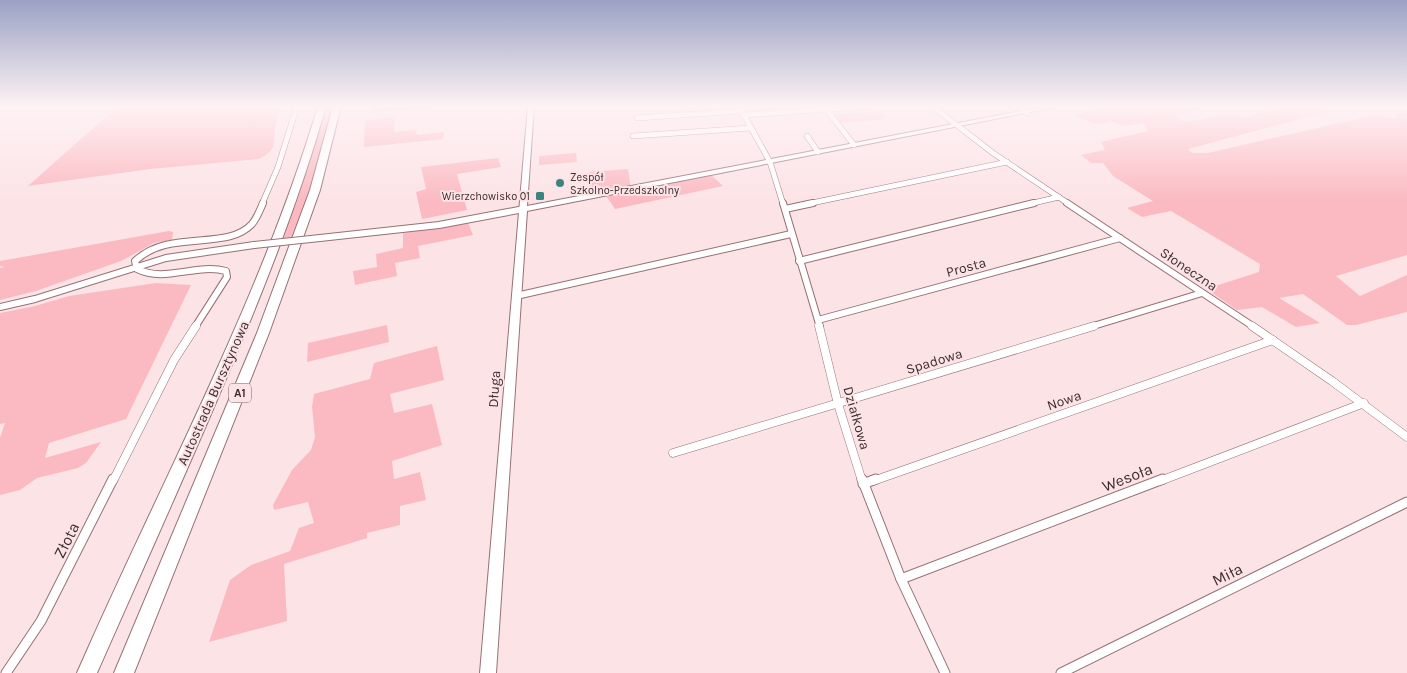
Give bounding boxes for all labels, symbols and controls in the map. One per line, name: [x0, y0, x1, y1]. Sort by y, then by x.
place label: Zespół Szkolno-Przedszkolny: [570, 171, 679, 197]
marker: Zespół Szkolno-Przedszkolny: [554, 177, 566, 189]
place label: Wierzchowisko 01: [442, 190, 530, 203]
marker: Wierzchowisko 01: [534, 190, 546, 202]
street label: Słoneczna: [1157, 244, 1221, 295]
street label: Prosta: [944, 254, 988, 281]
street label: Autostrada Bursztynowa: [174, 318, 253, 468]
street label: Spadowa: [904, 345, 964, 378]
street label: Długa: [485, 370, 504, 408]
road number: A1: [229, 383, 251, 402]
street label: Działkowa: [839, 385, 874, 452]
street label: Nowa: [1045, 387, 1084, 414]
street label: Wesoła: [1099, 459, 1155, 496]
street label: Złota: [49, 519, 83, 561]
street label: Miła: [1209, 559, 1246, 590]

